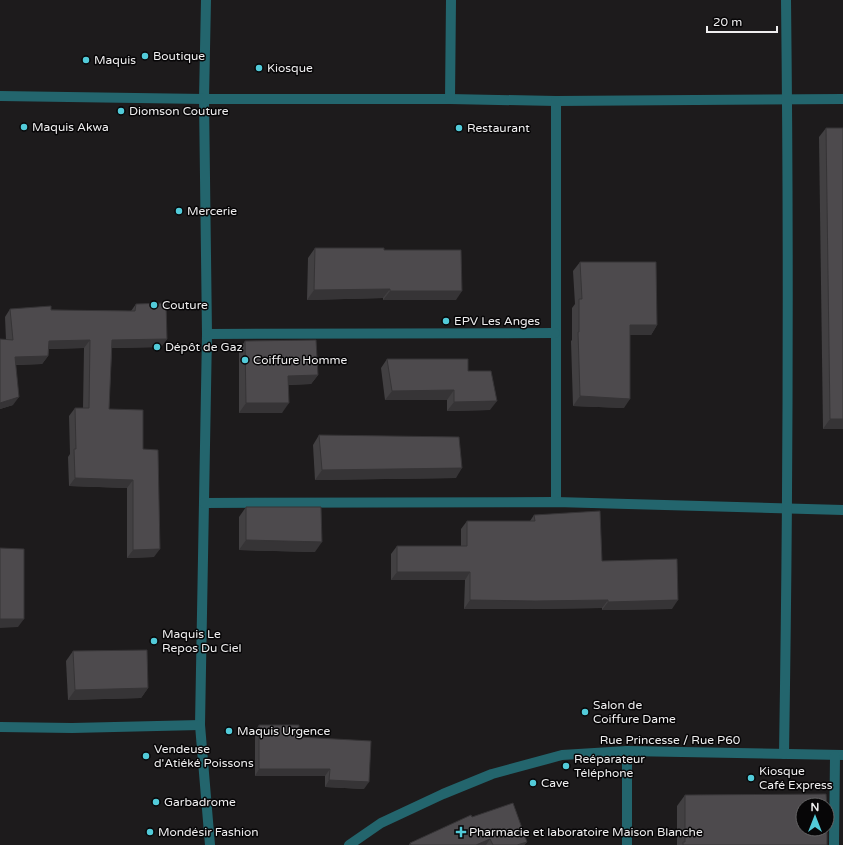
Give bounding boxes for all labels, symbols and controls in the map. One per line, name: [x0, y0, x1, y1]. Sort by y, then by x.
scale bar: [707, 8, 777, 34]
text: 20 m: [713, 15, 742, 29]
place label: Boutique: [153, 49, 205, 63]
marker: Boutique: [140, 51, 150, 61]
place label: Maquis: [94, 53, 136, 67]
marker: Maquis: [81, 55, 91, 65]
place label: Kiosque: [267, 61, 313, 75]
marker: Kiosque: [254, 63, 264, 73]
place label: Diomson Couture: [129, 104, 229, 118]
marker: Diomson Couture: [116, 106, 126, 116]
place label: Maquis Akwa: [32, 120, 109, 134]
place label: Restaurant: [467, 121, 530, 135]
marker: Maquis Akwa: [19, 122, 29, 132]
marker: Restaurant: [454, 123, 464, 133]
place label: Mercerie: [187, 204, 237, 218]
marker: Mercerie: [174, 206, 184, 216]
place label: Couture: [162, 298, 208, 312]
marker: Couture: [149, 300, 159, 310]
place label: EPV Les Anges: [454, 314, 540, 328]
marker: EPV Les Anges: [441, 316, 451, 326]
place label: Dépôt de Gaz: [165, 340, 242, 354]
marker: Dépôt de Gaz: [152, 342, 162, 352]
place label: Coiffure Homme: [253, 353, 348, 367]
marker: Coiffure Homme: [240, 355, 250, 365]
place label: Maquis Le Repos Du Ciel: [162, 627, 242, 655]
marker: Maquis Le Repos Du Ciel: [149, 636, 159, 646]
place label: Salon de Coiffure Dame: [593, 698, 676, 726]
marker: Salon de Coiffure Dame: [580, 707, 590, 717]
place label: Maquis Urgence: [237, 724, 330, 738]
marker: Maquis Urgence: [224, 726, 234, 736]
street label: Rue Princesse / Rue P60: [600, 733, 741, 747]
place label: Vendeuse d'Atiéké Poissons: [154, 742, 254, 770]
marker: Vendeuse d'Atiéké Poissons: [141, 751, 151, 761]
place label: Reéparateur Téléphone: [574, 752, 645, 780]
marker: Reéparateur Téléphone: [561, 761, 571, 771]
place label: Kiosque Café Express: [759, 764, 833, 792]
marker: Kiosque Café Express: [746, 773, 756, 783]
place label: Cave: [541, 776, 569, 790]
marker: Cave: [528, 778, 538, 788]
place label: Garbadrome: [164, 795, 236, 809]
marker: Garbadrome: [151, 797, 161, 807]
north arrow: [795, 797, 835, 837]
text: N: [811, 801, 819, 814]
place label: Mondésir Fashion: [158, 825, 259, 839]
place label: Pharmacie et laboratoire Maison Blanche: [469, 825, 703, 839]
marker: Mondésir Fashion: [145, 827, 155, 837]
marker: Pharmacie et laboratoire Maison Blanche: [456, 827, 466, 837]

